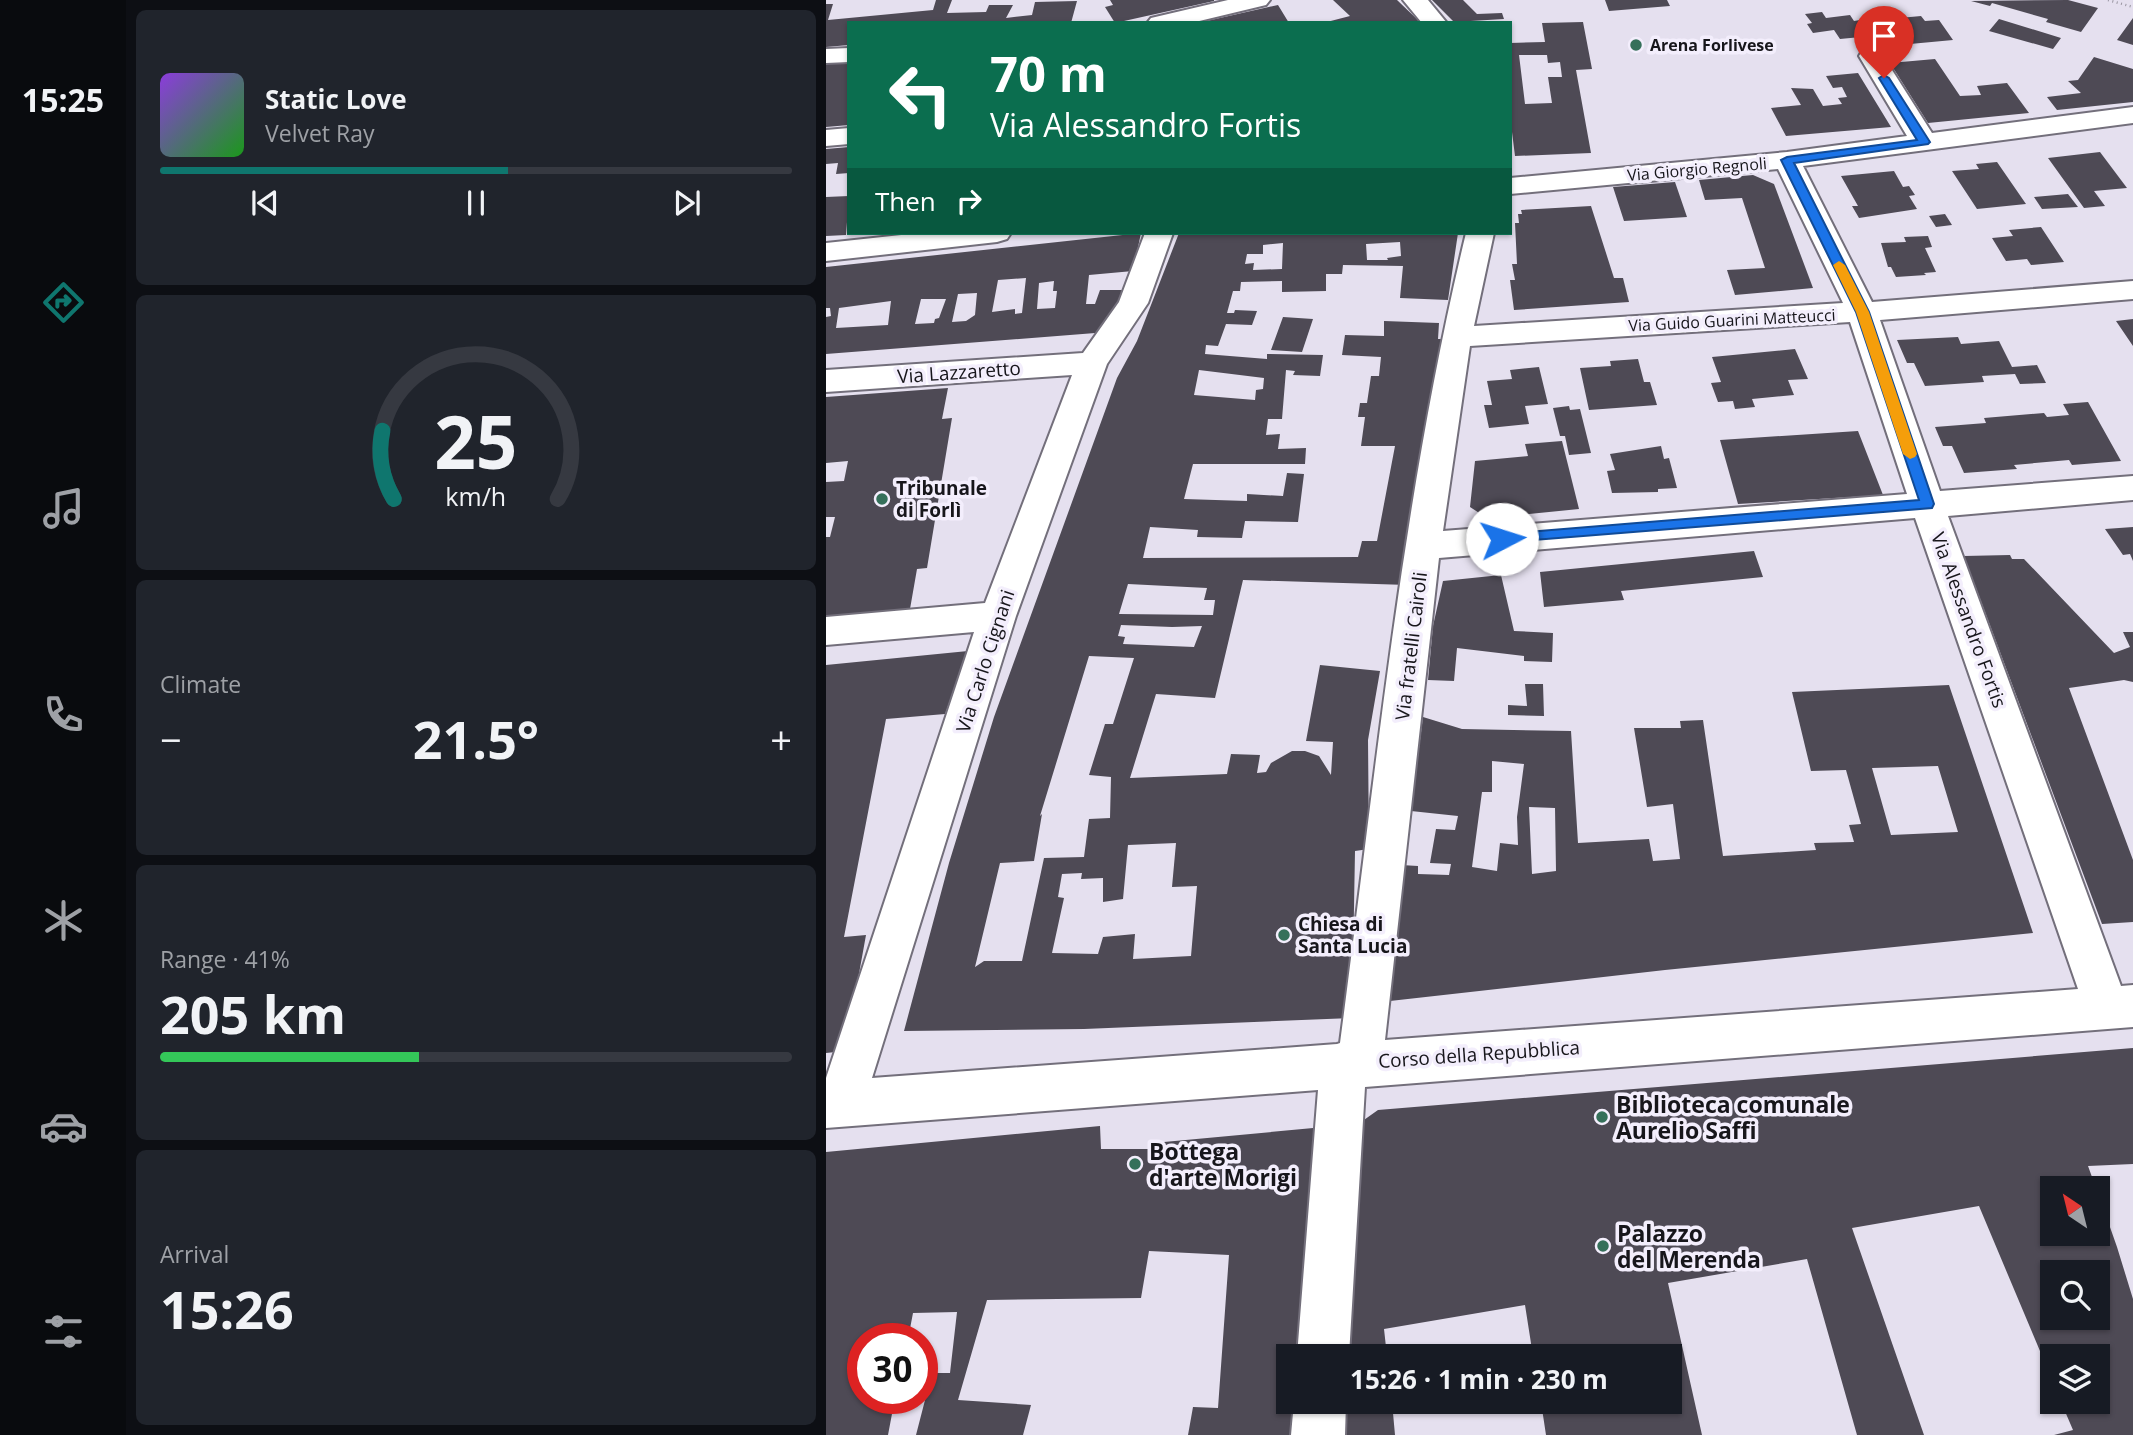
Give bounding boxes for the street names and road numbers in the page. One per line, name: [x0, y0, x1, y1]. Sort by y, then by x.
street label: Via Giorgio Regnoli: [1626, 152, 1768, 186]
street label: Via Guido Guarini Matteucci: [1628, 304, 1836, 336]
street label: Via Lazzaretto: [896, 355, 1022, 389]
street label: Via Alessandro Fortis: [1925, 529, 2013, 711]
street label: Via fratelli Cairoli: [1389, 570, 1433, 722]
street label: Via Carlo Cignani: [950, 586, 1020, 736]
street label: Corso della Repubblica: [1377, 1034, 1581, 1074]

